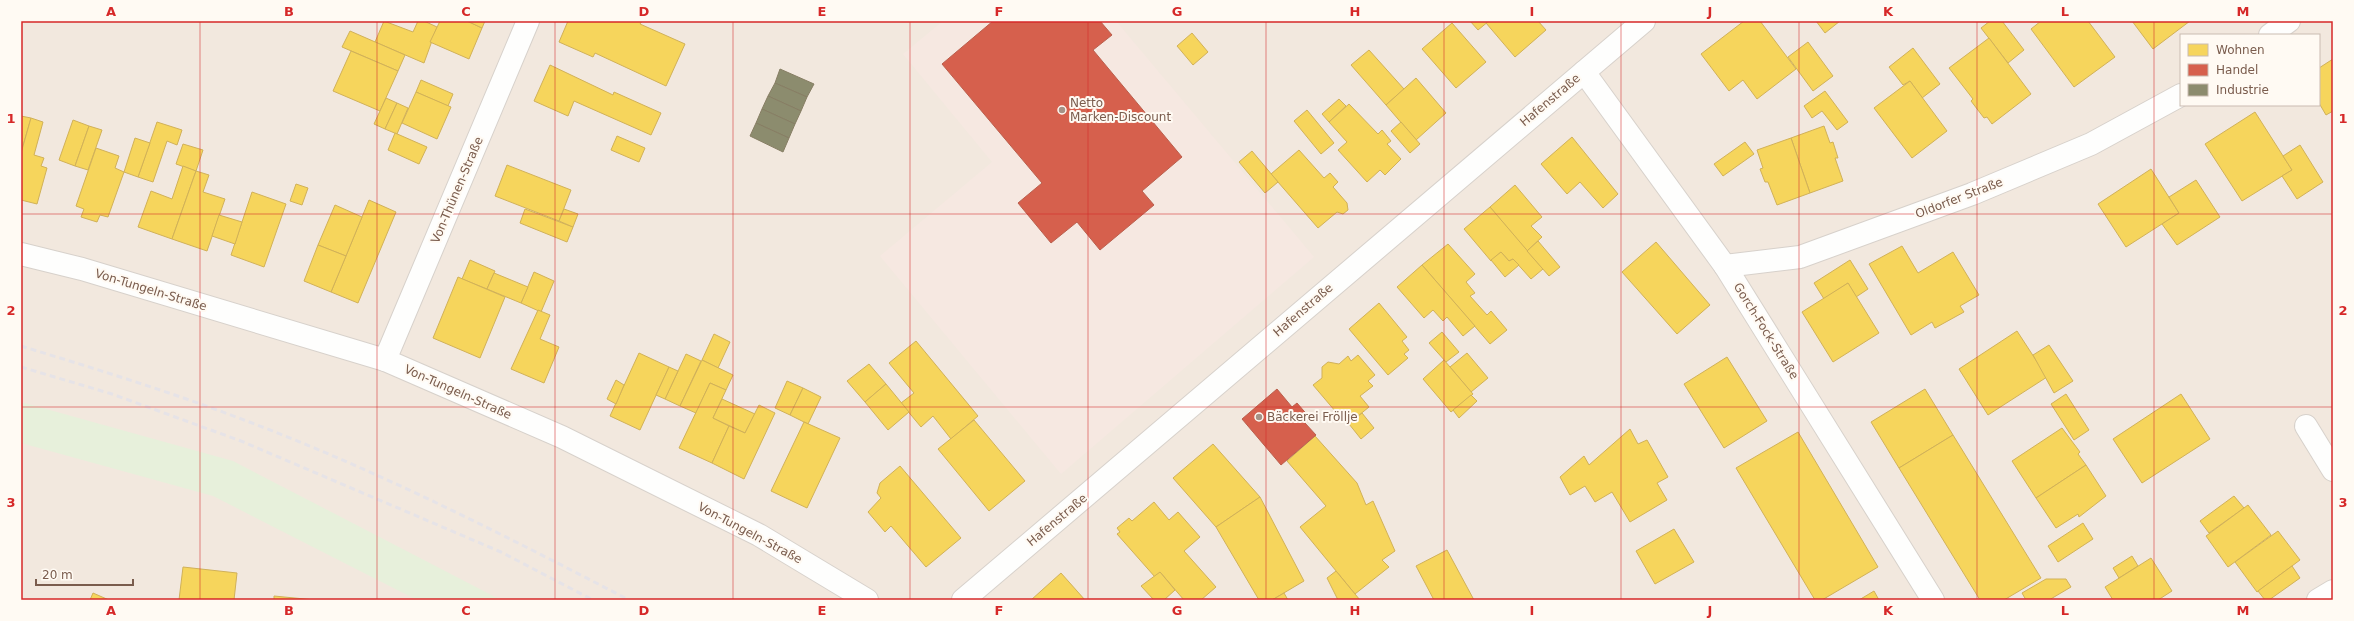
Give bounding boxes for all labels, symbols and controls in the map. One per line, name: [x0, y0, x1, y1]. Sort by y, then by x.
text: A: [106, 4, 116, 19]
text: B: [284, 4, 294, 19]
text: C: [461, 4, 471, 19]
text: D: [639, 4, 650, 19]
text: E: [818, 4, 826, 19]
text: F: [995, 4, 1003, 19]
text: G: [1172, 4, 1182, 19]
text: H: [1350, 4, 1360, 19]
text: I: [1530, 4, 1534, 19]
text: J: [1707, 4, 1712, 19]
text: K: [1883, 4, 1894, 19]
text: L: [2061, 4, 2069, 19]
text: M: [2237, 4, 2249, 19]
legend: [2180, 34, 2320, 106]
text: Wohnen: [2216, 43, 2265, 57]
text: Handel: [2216, 63, 2258, 77]
street label: Hafenstraße: [1517, 71, 1583, 129]
text: Industrie: [2216, 83, 2269, 97]
place label: Netto Marken-Discount: [1070, 96, 1171, 124]
marker: Netto Marken-Discount: [1057, 105, 1067, 115]
text: 1: [6, 111, 16, 126]
text: 1: [2338, 111, 2348, 126]
street label: Von-Thünen-Straße: [428, 135, 486, 245]
street label: Oldorfer Straße: [1913, 175, 2005, 221]
street label: Von-Tungeln-Straße: [93, 266, 209, 314]
street label: Gorch-Fock-Straße: [1731, 280, 1801, 382]
street label: Hafenstraße: [1271, 281, 1335, 339]
text: 2: [6, 303, 16, 318]
text: 2: [2338, 303, 2348, 318]
street label: Von-Tungeln-Straße: [402, 362, 514, 422]
place label: Bäckerei Fröllje: [1267, 410, 1358, 424]
marker: Bäckerei Fröllje: [1254, 412, 1264, 422]
street label: Hafenstraße: [1024, 491, 1090, 549]
text: 3: [6, 495, 16, 510]
text: 3: [2338, 495, 2348, 510]
street label: Von-Tungeln-Straße: [696, 500, 804, 566]
scale bar: [36, 561, 133, 587]
text: 20 m: [42, 568, 73, 582]
text: A: [106, 603, 116, 618]
text: B: [284, 603, 294, 618]
text: C: [461, 603, 471, 618]
text: D: [639, 603, 650, 618]
text: E: [818, 603, 826, 618]
text: F: [995, 603, 1003, 618]
text: G: [1172, 603, 1182, 618]
text: H: [1350, 603, 1360, 618]
text: I: [1530, 603, 1534, 618]
text: J: [1707, 603, 1712, 618]
text: K: [1883, 603, 1894, 618]
text: L: [2061, 603, 2069, 618]
text: M: [2237, 603, 2249, 618]

